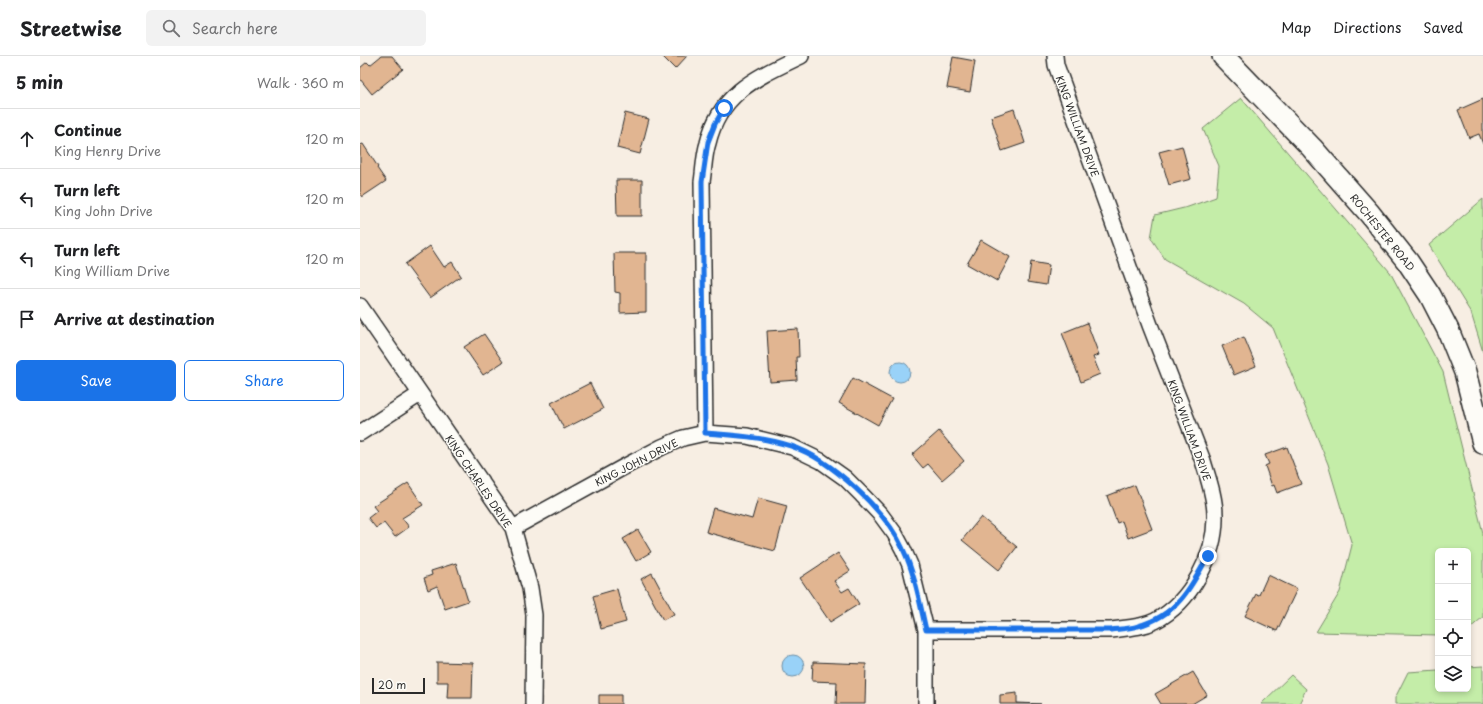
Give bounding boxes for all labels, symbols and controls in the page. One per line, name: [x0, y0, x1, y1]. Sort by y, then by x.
search box: [146, 10, 426, 46]
text: Streetwise: [20, 14, 122, 42]
text: Search here: [192, 16, 278, 39]
icon: search: [160, 17, 182, 39]
text: Map: [1281, 17, 1311, 38]
text: Directions: [1333, 17, 1401, 38]
text: Saved: [1423, 17, 1463, 38]
text: 5 min: [16, 69, 63, 95]
text: Walk · 360 m: [257, 73, 344, 92]
street label: KING WILLIAM DRIVE: [1053, 73, 1103, 179]
route start: [715, 99, 733, 117]
text: Continue: [54, 118, 122, 141]
icon: ahead: [16, 128, 38, 150]
text: 120 m: [305, 129, 344, 148]
text: King Henry Drive: [54, 141, 161, 160]
text: Turn left: [54, 178, 120, 201]
icon: left: [16, 188, 38, 210]
text: 120 m: [305, 189, 344, 208]
street label: ROCHESTER ROAD: [1347, 190, 1419, 274]
text: King John Drive: [54, 201, 153, 220]
text: Turn left: [54, 238, 120, 261]
icon: left: [16, 248, 38, 270]
text: 120 m: [305, 249, 344, 268]
text: King William Drive: [54, 261, 170, 280]
text: Arrive at destination: [54, 307, 215, 330]
icon: arrive: [16, 308, 38, 330]
button: Save: [16, 360, 176, 401]
button: Share: [184, 360, 344, 401]
street label: KING WILLIAM DRIVE: [1165, 377, 1215, 483]
street label: KING CHARLES DRIVE: [442, 431, 516, 531]
street label: KING JOHN DRIVE: [592, 434, 680, 490]
route end: [1199, 547, 1217, 565]
map controls: [1435, 548, 1471, 692]
button: +: [1435, 548, 1471, 584]
button: −: [1435, 584, 1471, 620]
button: locate: [1435, 620, 1471, 656]
button: layers: [1435, 656, 1471, 692]
scale bar: [372, 676, 425, 695]
text: 20 m: [378, 676, 406, 693]

